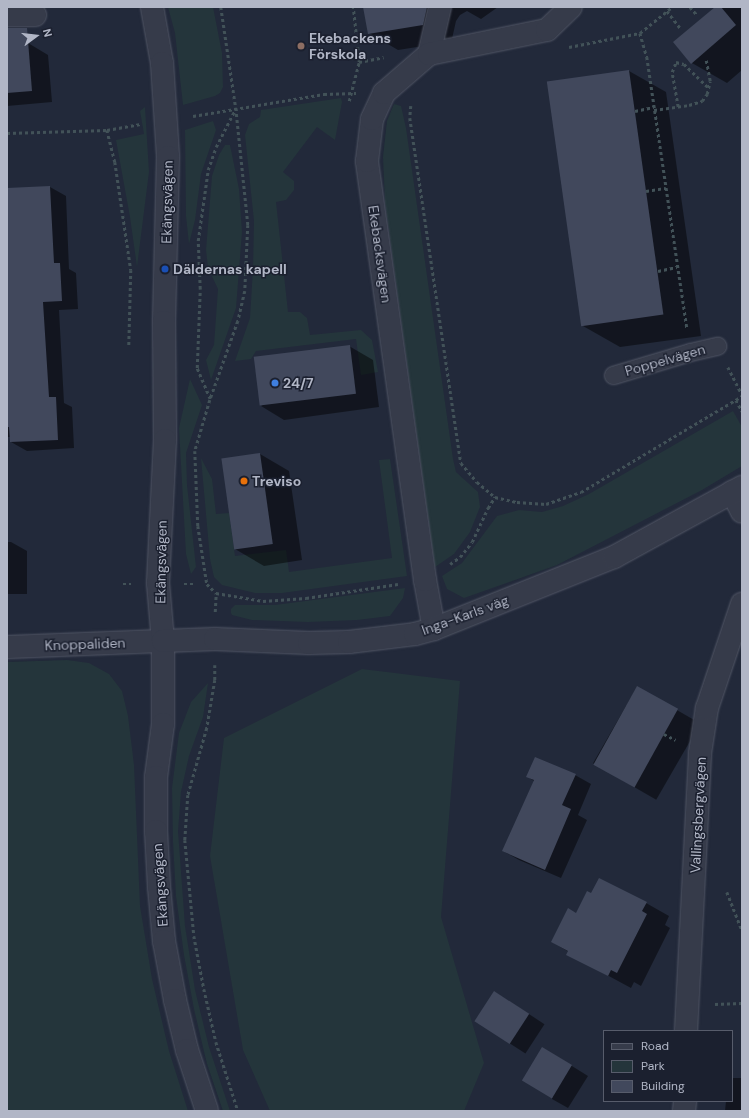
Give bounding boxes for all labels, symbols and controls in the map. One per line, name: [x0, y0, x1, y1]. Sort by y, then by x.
north arrow: [16, 16, 56, 56]
text: N: [40, 27, 55, 39]
place label: Ekebackens Förskola: [309, 30, 391, 62]
marker: Ekebackens Förskola: [296, 41, 306, 51]
street label: Ekängsvägen: [158, 160, 176, 244]
street label: Ekebacksvägen: [365, 204, 395, 304]
place label: Däldernas kapell: [173, 261, 287, 277]
marker: Däldernas kapell: [160, 264, 170, 274]
street label: Poppelvägen: [623, 341, 707, 379]
place label: 24/7: [283, 375, 314, 391]
marker: 24/7: [270, 378, 280, 388]
place label: Treviso: [252, 473, 301, 489]
marker: Treviso: [239, 476, 249, 486]
street label: Ekängsvägen: [152, 520, 170, 604]
street label: Inga-Karls väg: [419, 591, 511, 639]
street label: Knoppaliden: [44, 634, 126, 654]
street label: Vallingsbergvägen: [687, 756, 709, 874]
street label: Ekängsvägen: [149, 843, 171, 927]
legend: [603, 1030, 733, 1102]
text: Road: [641, 1038, 669, 1054]
text: Park: [641, 1058, 665, 1074]
text: Building: [641, 1078, 685, 1094]

